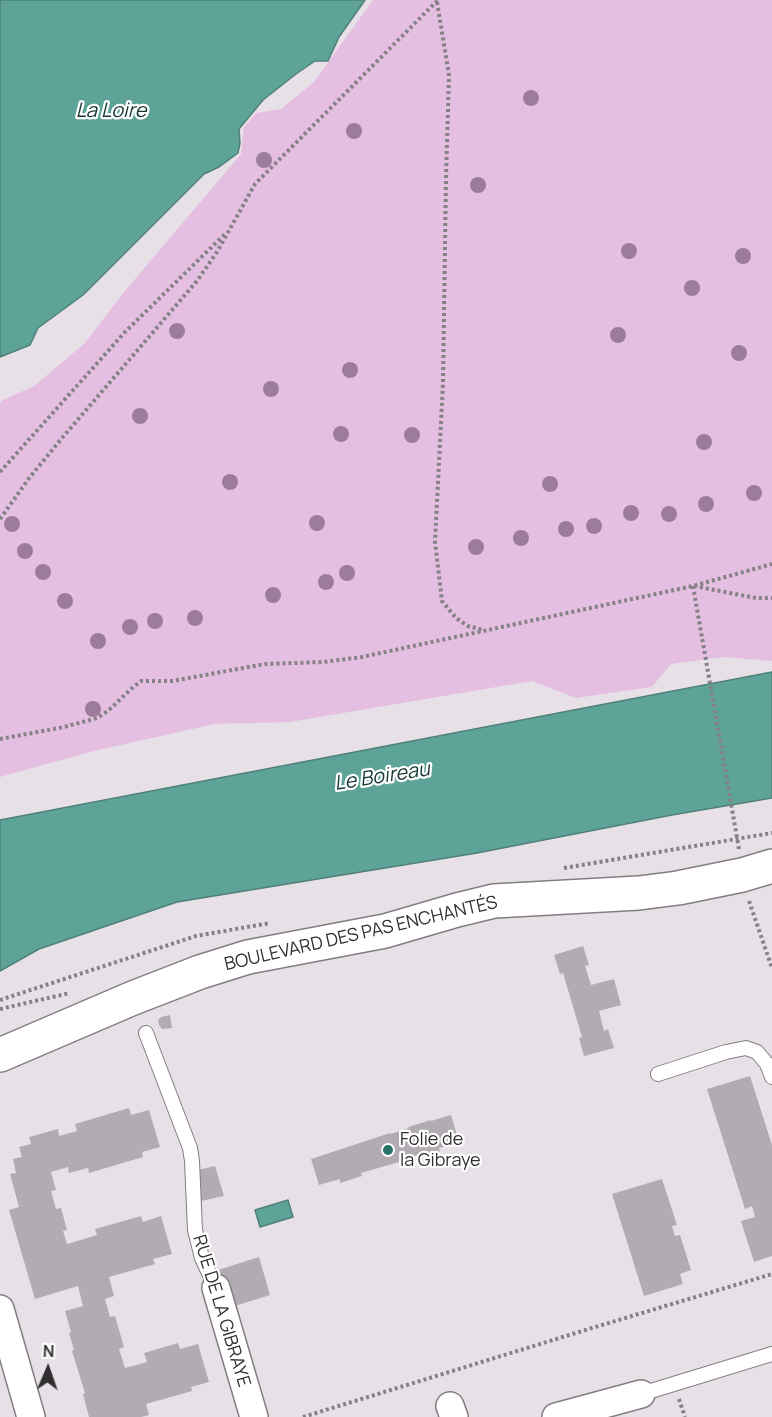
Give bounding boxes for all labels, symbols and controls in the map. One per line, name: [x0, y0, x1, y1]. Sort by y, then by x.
water label: La Loire: [76, 99, 146, 123]
water label: Le Boireau: [333, 758, 431, 796]
street label: BOULEVARD DES PAS ENCHANTÉS: [222, 892, 500, 976]
place label: Folie de la Gibraye: [400, 1129, 481, 1172]
marker: Folie de la Gibraye: [381, 1143, 395, 1157]
street label: RUE DE LA GIBRAYE: [188, 1232, 254, 1390]
north arrow: [18, 1339, 78, 1399]
text: N: [42, 1340, 55, 1362]

